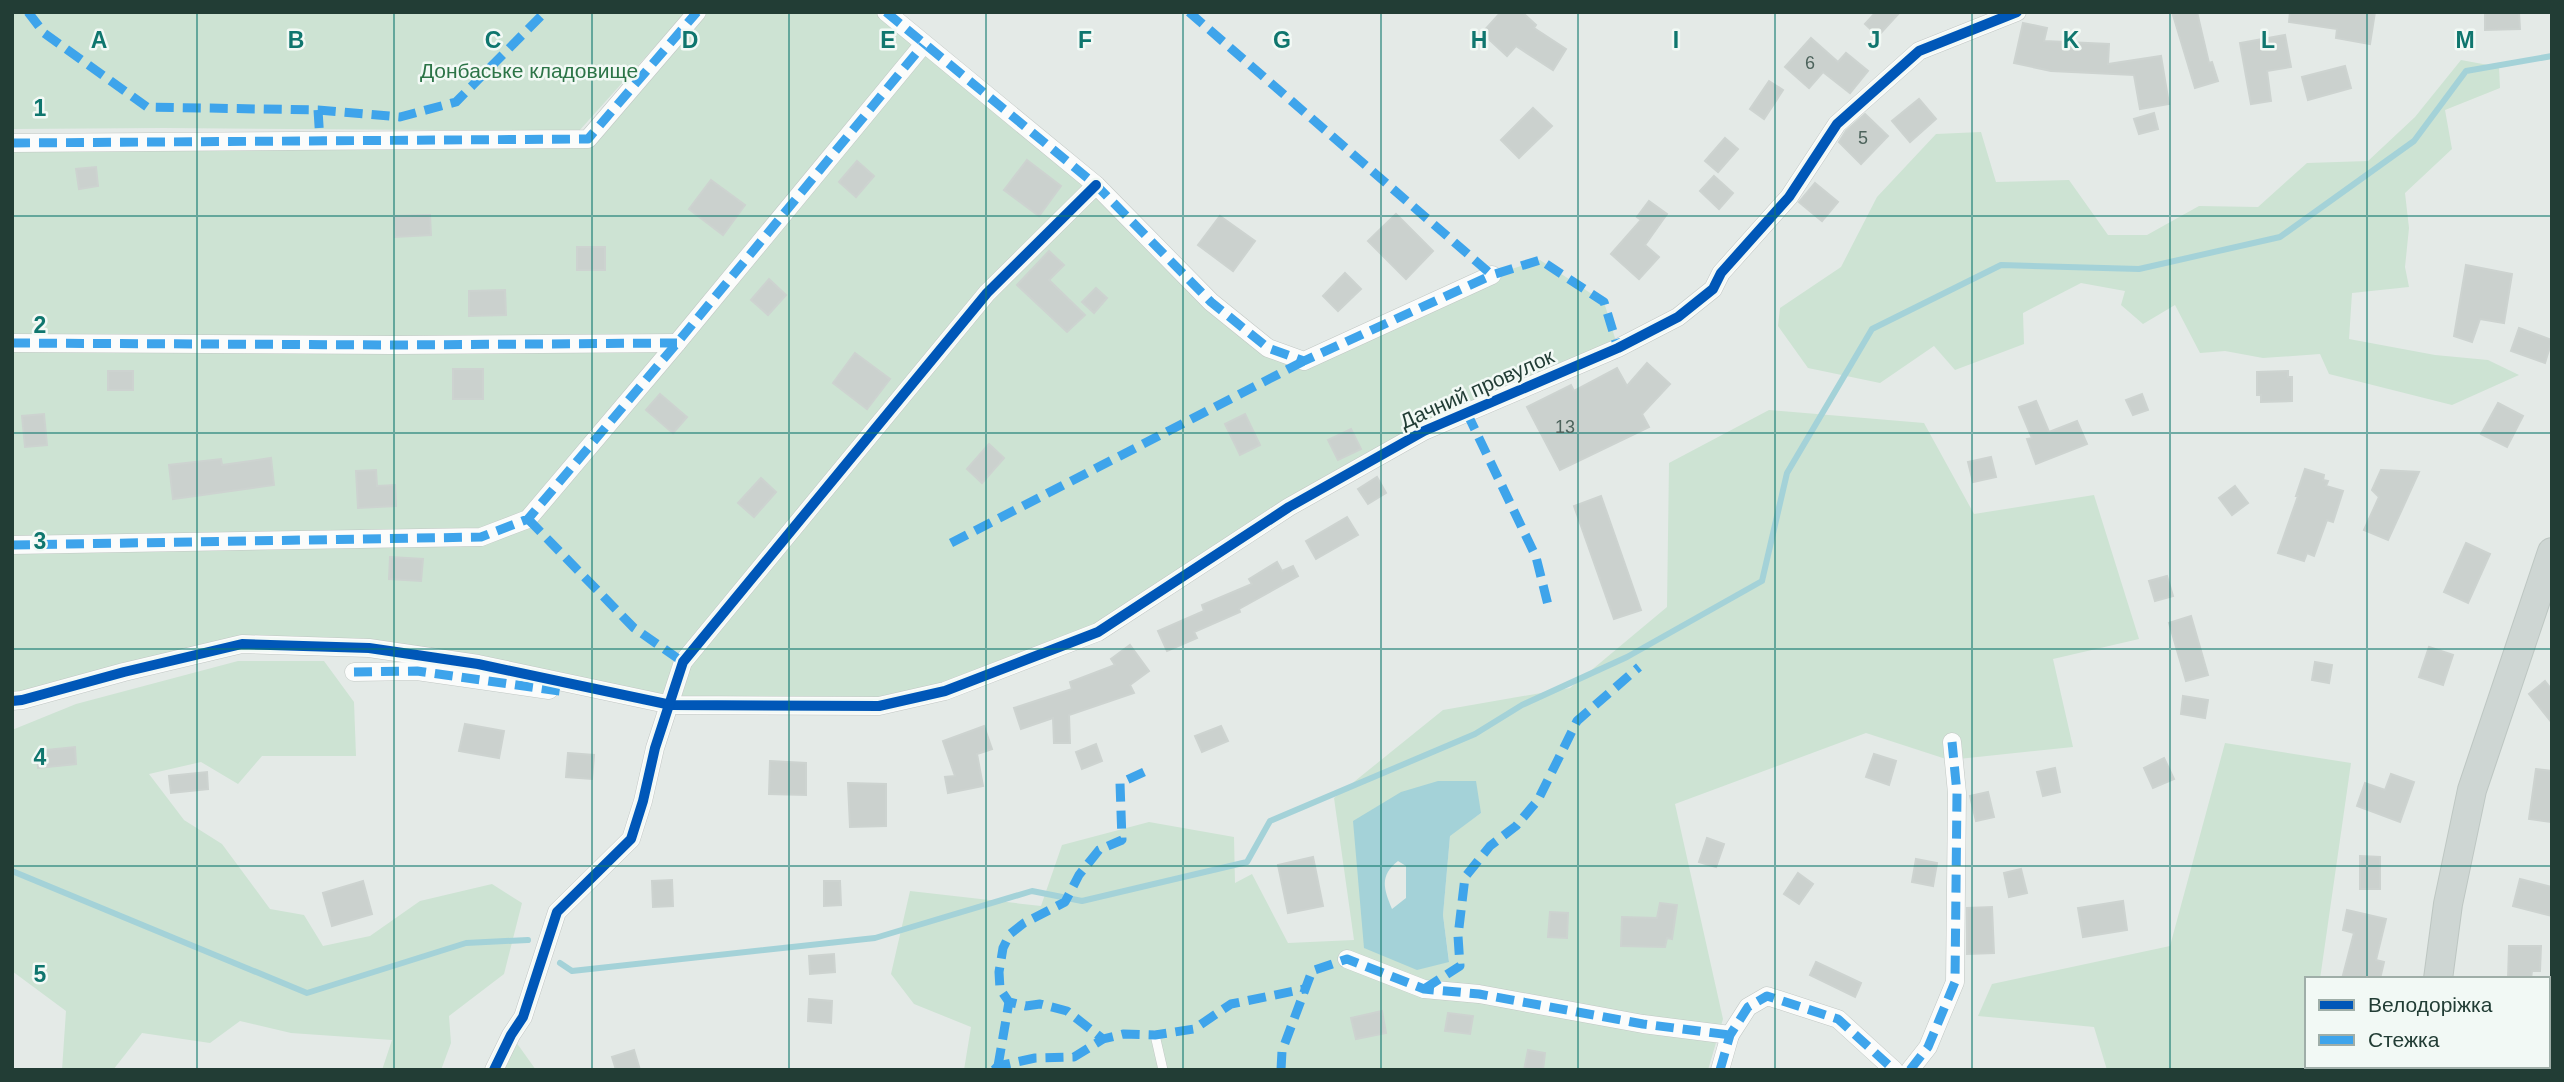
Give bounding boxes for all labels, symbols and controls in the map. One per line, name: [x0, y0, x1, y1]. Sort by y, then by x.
text: A: [91, 27, 107, 53]
text: B: [288, 27, 304, 53]
text: C: [485, 27, 501, 53]
text: D: [682, 27, 698, 53]
text: E: [880, 27, 896, 53]
text: F: [1078, 27, 1092, 53]
text: G: [1273, 27, 1291, 53]
text: H: [1471, 27, 1487, 53]
text: I: [1673, 27, 1679, 53]
text: J: [1868, 27, 1880, 53]
text: K: [2063, 27, 2080, 53]
text: L: [2261, 27, 2275, 53]
text: M: [2455, 27, 2475, 53]
house number: 6: [1805, 53, 1815, 73]
park label: Донбаське кладовище: [420, 59, 638, 82]
text: 1: [34, 95, 47, 121]
house number: 5: [1858, 128, 1868, 148]
text: 2: [34, 312, 46, 338]
street label: Дачний провулок: [1396, 344, 1558, 433]
house number: 13: [1555, 417, 1575, 437]
text: 3: [34, 528, 46, 554]
text: 4: [34, 744, 47, 770]
text: 5: [34, 961, 47, 987]
legend: [2305, 977, 2550, 1068]
text: Велодоріжка: [2368, 993, 2493, 1016]
text: Стежка: [2368, 1028, 2440, 1051]

